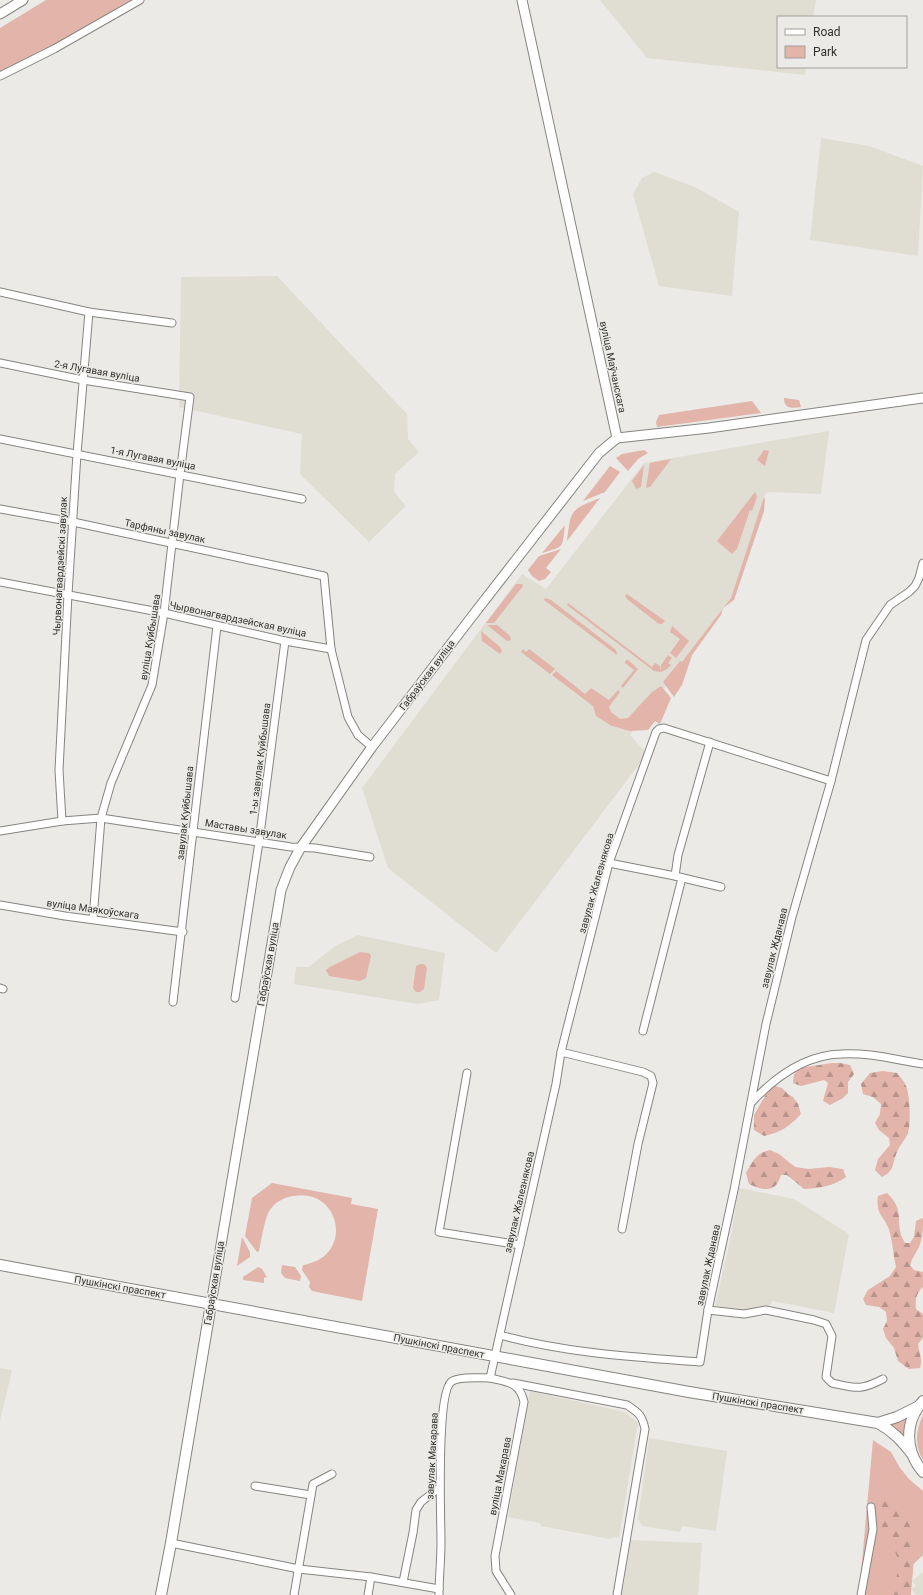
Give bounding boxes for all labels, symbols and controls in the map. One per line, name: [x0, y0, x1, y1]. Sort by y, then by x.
legend: [777, 16, 907, 68]
text: Road: [813, 25, 841, 39]
text: Park: [813, 45, 838, 59]
street label: вуліца Маўчанскага: [598, 320, 628, 414]
street label: 2-я Лугавая вуліца: [53, 358, 141, 384]
street label: 1-я Лугавая вуліца: [109, 444, 197, 472]
street label: Чырвонагвардзейскі завулак: [51, 496, 69, 636]
street label: Тарфяны завулак: [123, 517, 207, 545]
street label: вуліца Куйбышава: [138, 593, 162, 681]
street label: Чырвонагвардзейская вуліца: [169, 599, 307, 639]
street label: Габраўская вуліца: [397, 638, 457, 712]
street label: 1-ы завулак Куйбышава: [248, 702, 272, 816]
street label: завулак Куйбышава: [175, 765, 195, 861]
street label: Маставы завулак: [204, 817, 288, 841]
street label: завулак Жалезнякова: [576, 832, 616, 934]
street label: вуліца Маякоўскага: [46, 897, 140, 921]
street label: завулак Жданава: [759, 907, 789, 989]
street label: Габраўская вуліца: [255, 921, 281, 1007]
street label: завулак Жалезнякова: [502, 1150, 536, 1254]
street label: завулак Жданава: [694, 1223, 722, 1307]
street label: Габраўская вуліца: [202, 1240, 226, 1326]
street label: Пушкінскі праспект: [74, 1274, 167, 1300]
street label: Пушкінскі праспект: [393, 1332, 486, 1360]
street label: Пушкінскі праспект: [711, 1390, 805, 1416]
street label: завулак Макарава: [424, 1412, 440, 1500]
street label: вуліца Макарава: [487, 1436, 513, 1516]

